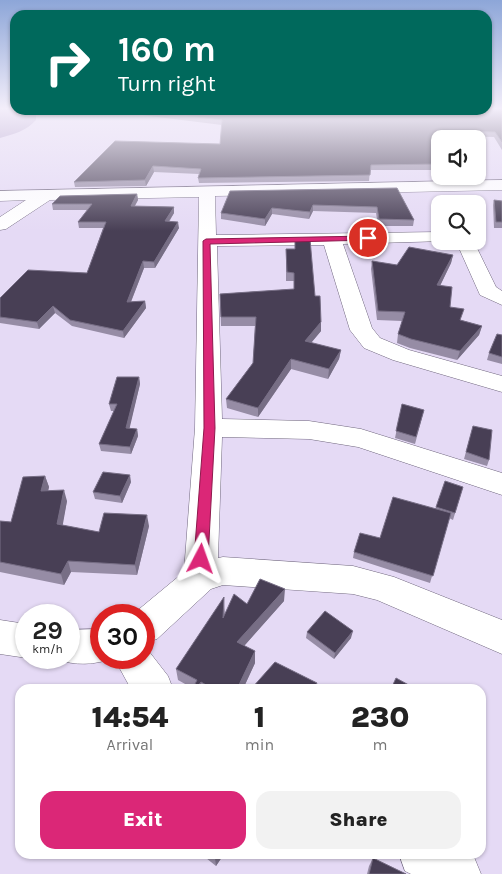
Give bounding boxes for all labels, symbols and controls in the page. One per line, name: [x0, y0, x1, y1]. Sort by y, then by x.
text: 160 m: [118, 29, 216, 70]
icon: right: [35, 30, 100, 95]
text: Turn right: [118, 71, 216, 97]
map controls: [431, 130, 486, 250]
button: sound: [431, 130, 486, 185]
button: search: [431, 195, 486, 250]
pin: [347, 217, 389, 259]
icon: arrive: [354, 224, 382, 252]
position arrow: [174, 532, 226, 584]
speed limit sign: 30: [90, 604, 155, 669]
text: 29: [32, 616, 63, 645]
text: km/h: [32, 642, 63, 656]
text: 14:54: [91, 699, 168, 735]
text: 1: [254, 699, 265, 735]
text: 230: [351, 699, 410, 735]
text: Arrival: [106, 735, 153, 754]
text: min: [245, 735, 274, 754]
text: m: [373, 735, 388, 754]
button: Exit: [40, 791, 246, 849]
button: Share: [256, 791, 461, 849]

